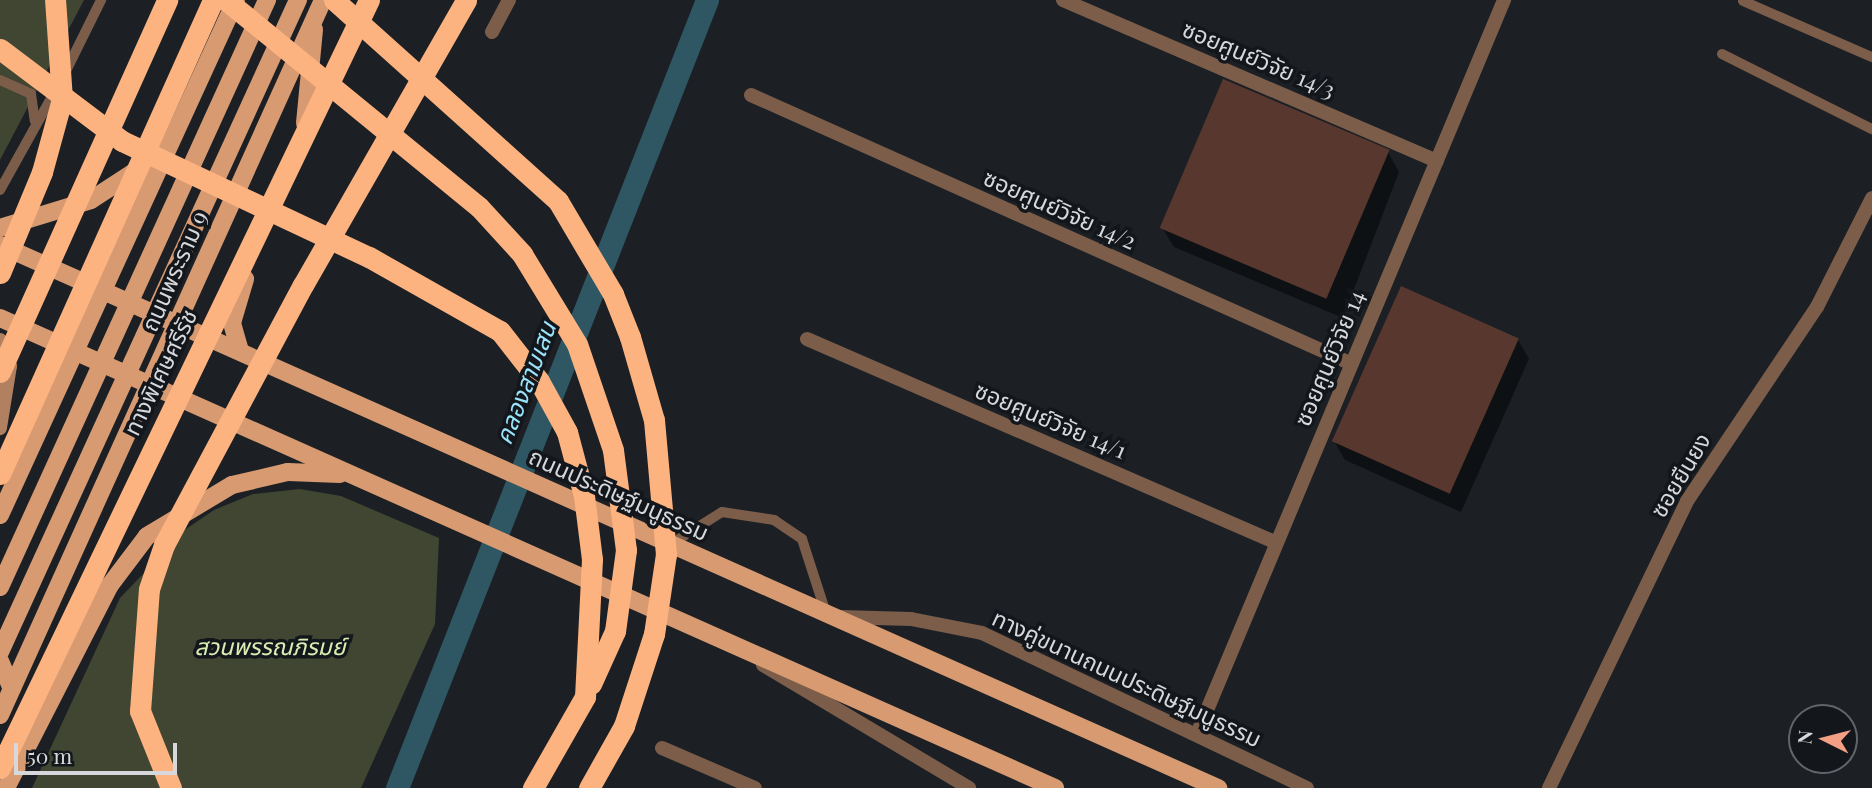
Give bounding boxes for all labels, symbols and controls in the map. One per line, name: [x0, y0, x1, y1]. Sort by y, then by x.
street label: ซอยศูนย์วิจัย 14/3: [1179, 14, 1339, 104]
street label: ซอยศูนย์วิจัย 14/2: [980, 163, 1140, 255]
street label: ถนนพระราม 9: [135, 206, 213, 336]
street label: ซอยศูนย์วิจัย 14: [1288, 286, 1370, 430]
street label: ทางพิเศษศรีรัช: [118, 304, 202, 440]
water label: คลองสามเสน: [489, 318, 561, 448]
street label: ซอยศูนย์วิจัย 14/1: [971, 376, 1131, 464]
street label: ซอยยืนยง: [1644, 428, 1716, 522]
street label: ถนนประดิษฐ์มนูธรรม: [525, 442, 713, 546]
street label: ทางคู่ขนานถนนประดิษฐ์มนูธรรม: [988, 603, 1266, 753]
park label: สวนพรรณภิรมย์: [195, 632, 345, 660]
north arrow: [1788, 704, 1858, 774]
scale bar: [18, 728, 180, 772]
text: N: [1790, 729, 1818, 745]
text: 50 m: [27, 741, 72, 769]

